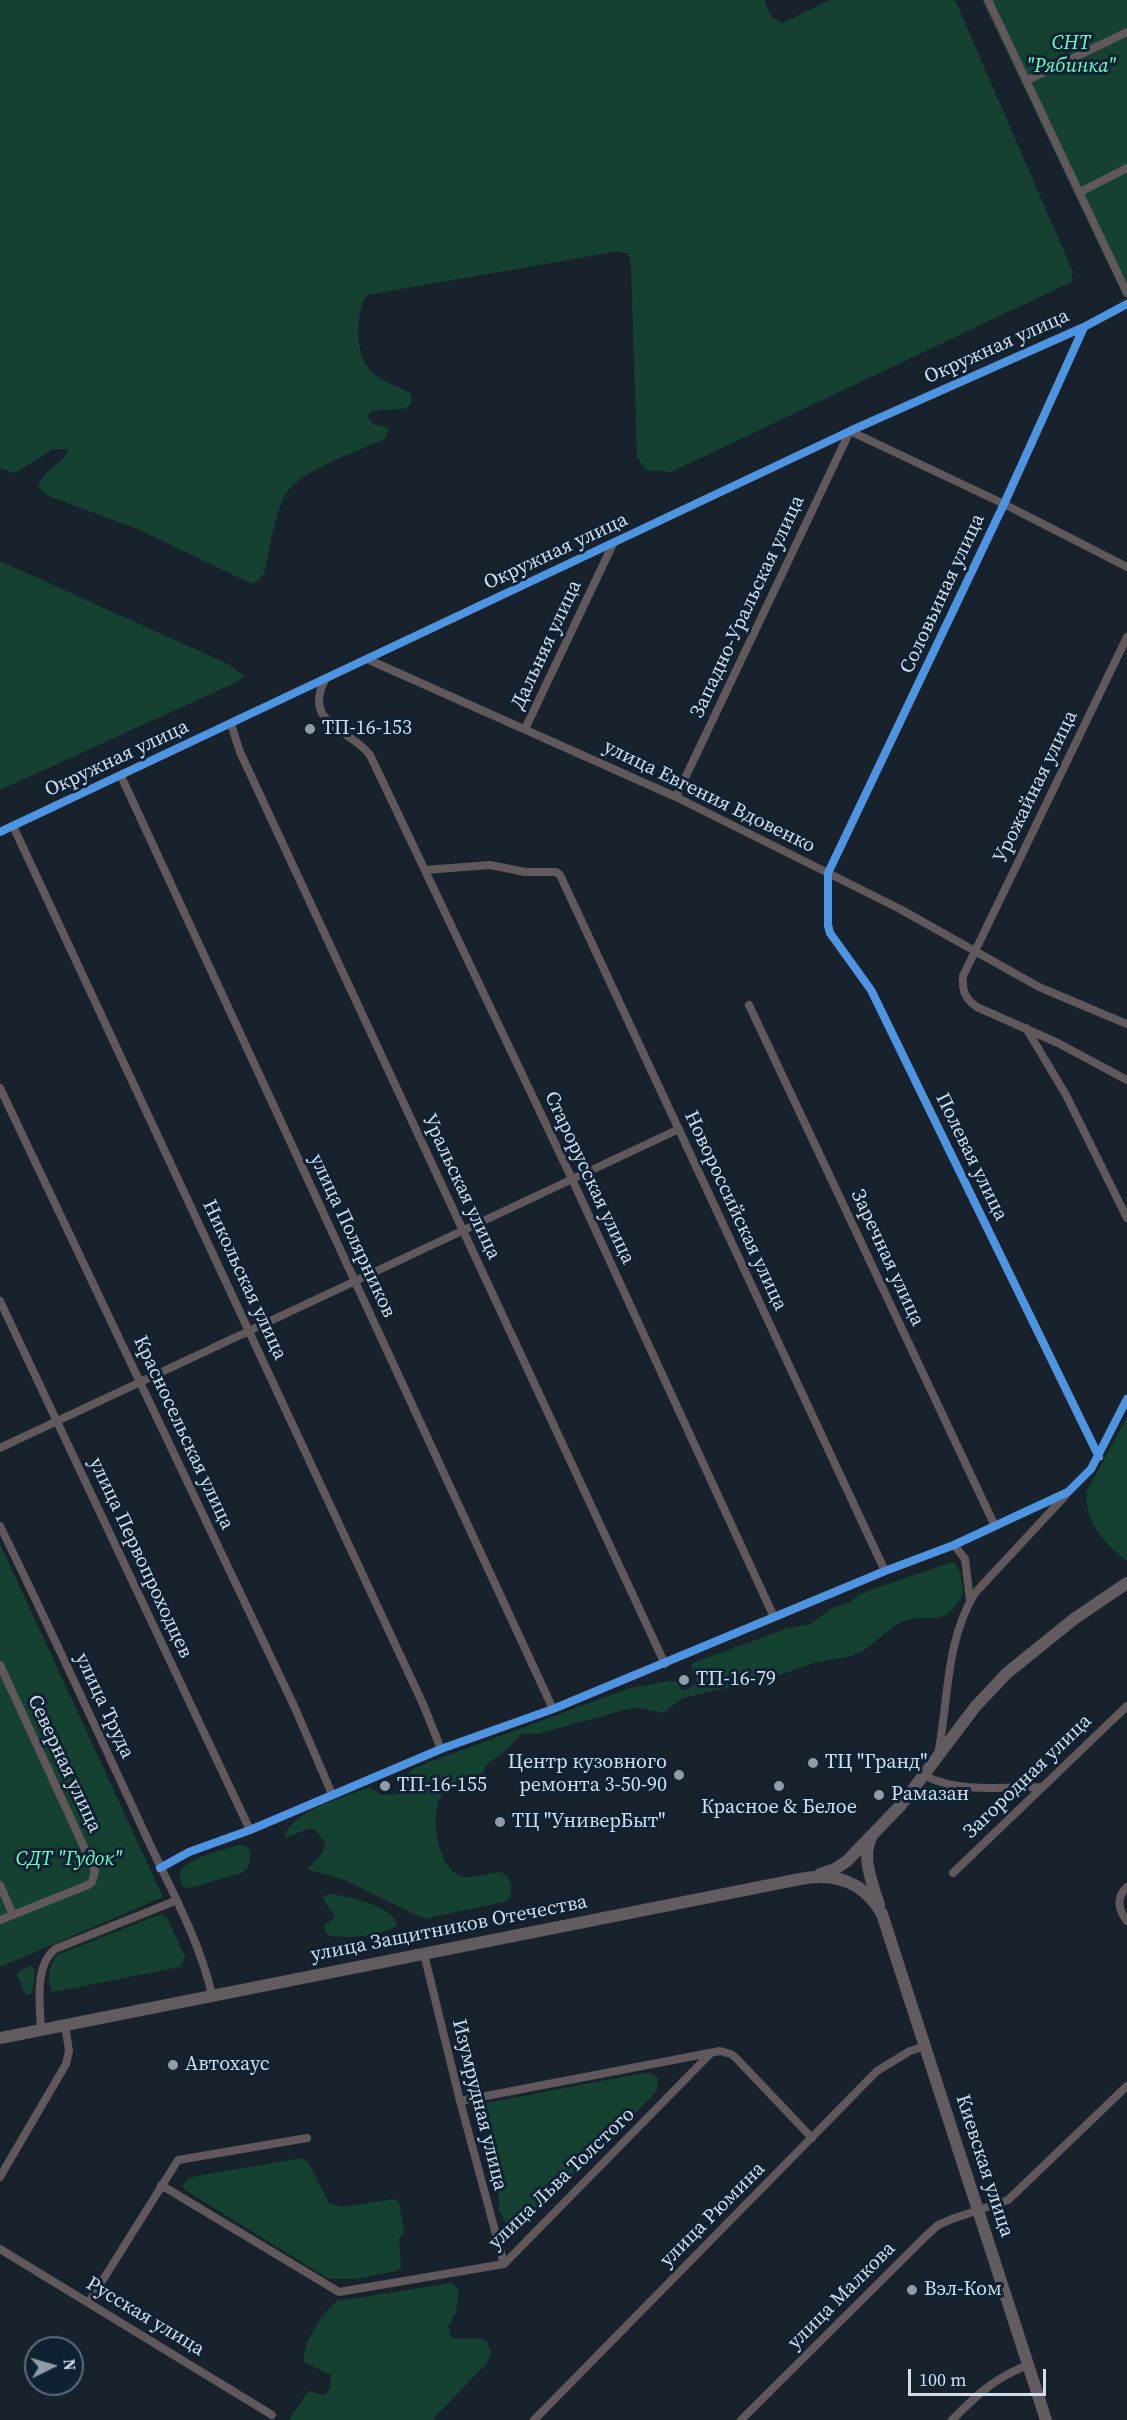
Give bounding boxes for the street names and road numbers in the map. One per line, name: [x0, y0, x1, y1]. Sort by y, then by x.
street label: Окружная улица: [921, 304, 1073, 390]
street label: Западно-Уральская улица: [686, 492, 810, 722]
street label: Окружная улица: [480, 508, 632, 596]
street label: Соловьиная улица: [896, 510, 990, 678]
street label: Дальняя улица: [507, 576, 587, 714]
street label: Урожайная улица: [989, 707, 1083, 867]
street label: Окружная улица: [41, 715, 193, 803]
street label: улица Евгения Вдовенко: [599, 735, 819, 859]
street label: Старорусская улица: [538, 1088, 640, 1268]
street label: Полевая улица: [930, 1089, 1012, 1225]
street label: Новороссийская улица: [678, 1107, 792, 1315]
street label: Уральская улица: [417, 1110, 505, 1264]
street label: улица Полярников: [304, 1150, 400, 1322]
street label: Заречная улица: [845, 1186, 929, 1330]
street label: Никольская улица: [196, 1196, 292, 1364]
street label: Красносельская улица: [128, 1332, 238, 1534]
street label: улица Первопроходцев: [83, 1454, 197, 1662]
street label: улица Труда: [69, 1649, 139, 1763]
street label: Северная улица: [22, 1691, 106, 1837]
street label: Загородная улица: [959, 1710, 1097, 1844]
street label: улица Защитников Отечества: [309, 1890, 589, 1968]
street label: Изумрудная улица: [446, 2017, 512, 2193]
street label: Киевская улица: [950, 2092, 1018, 2240]
street label: улица Льва Толстого: [484, 2103, 640, 2255]
street label: улица Рюмина: [655, 2157, 771, 2273]
street label: улица Малкова: [783, 2237, 901, 2355]
street label: Русская улица: [81, 2272, 209, 2362]

